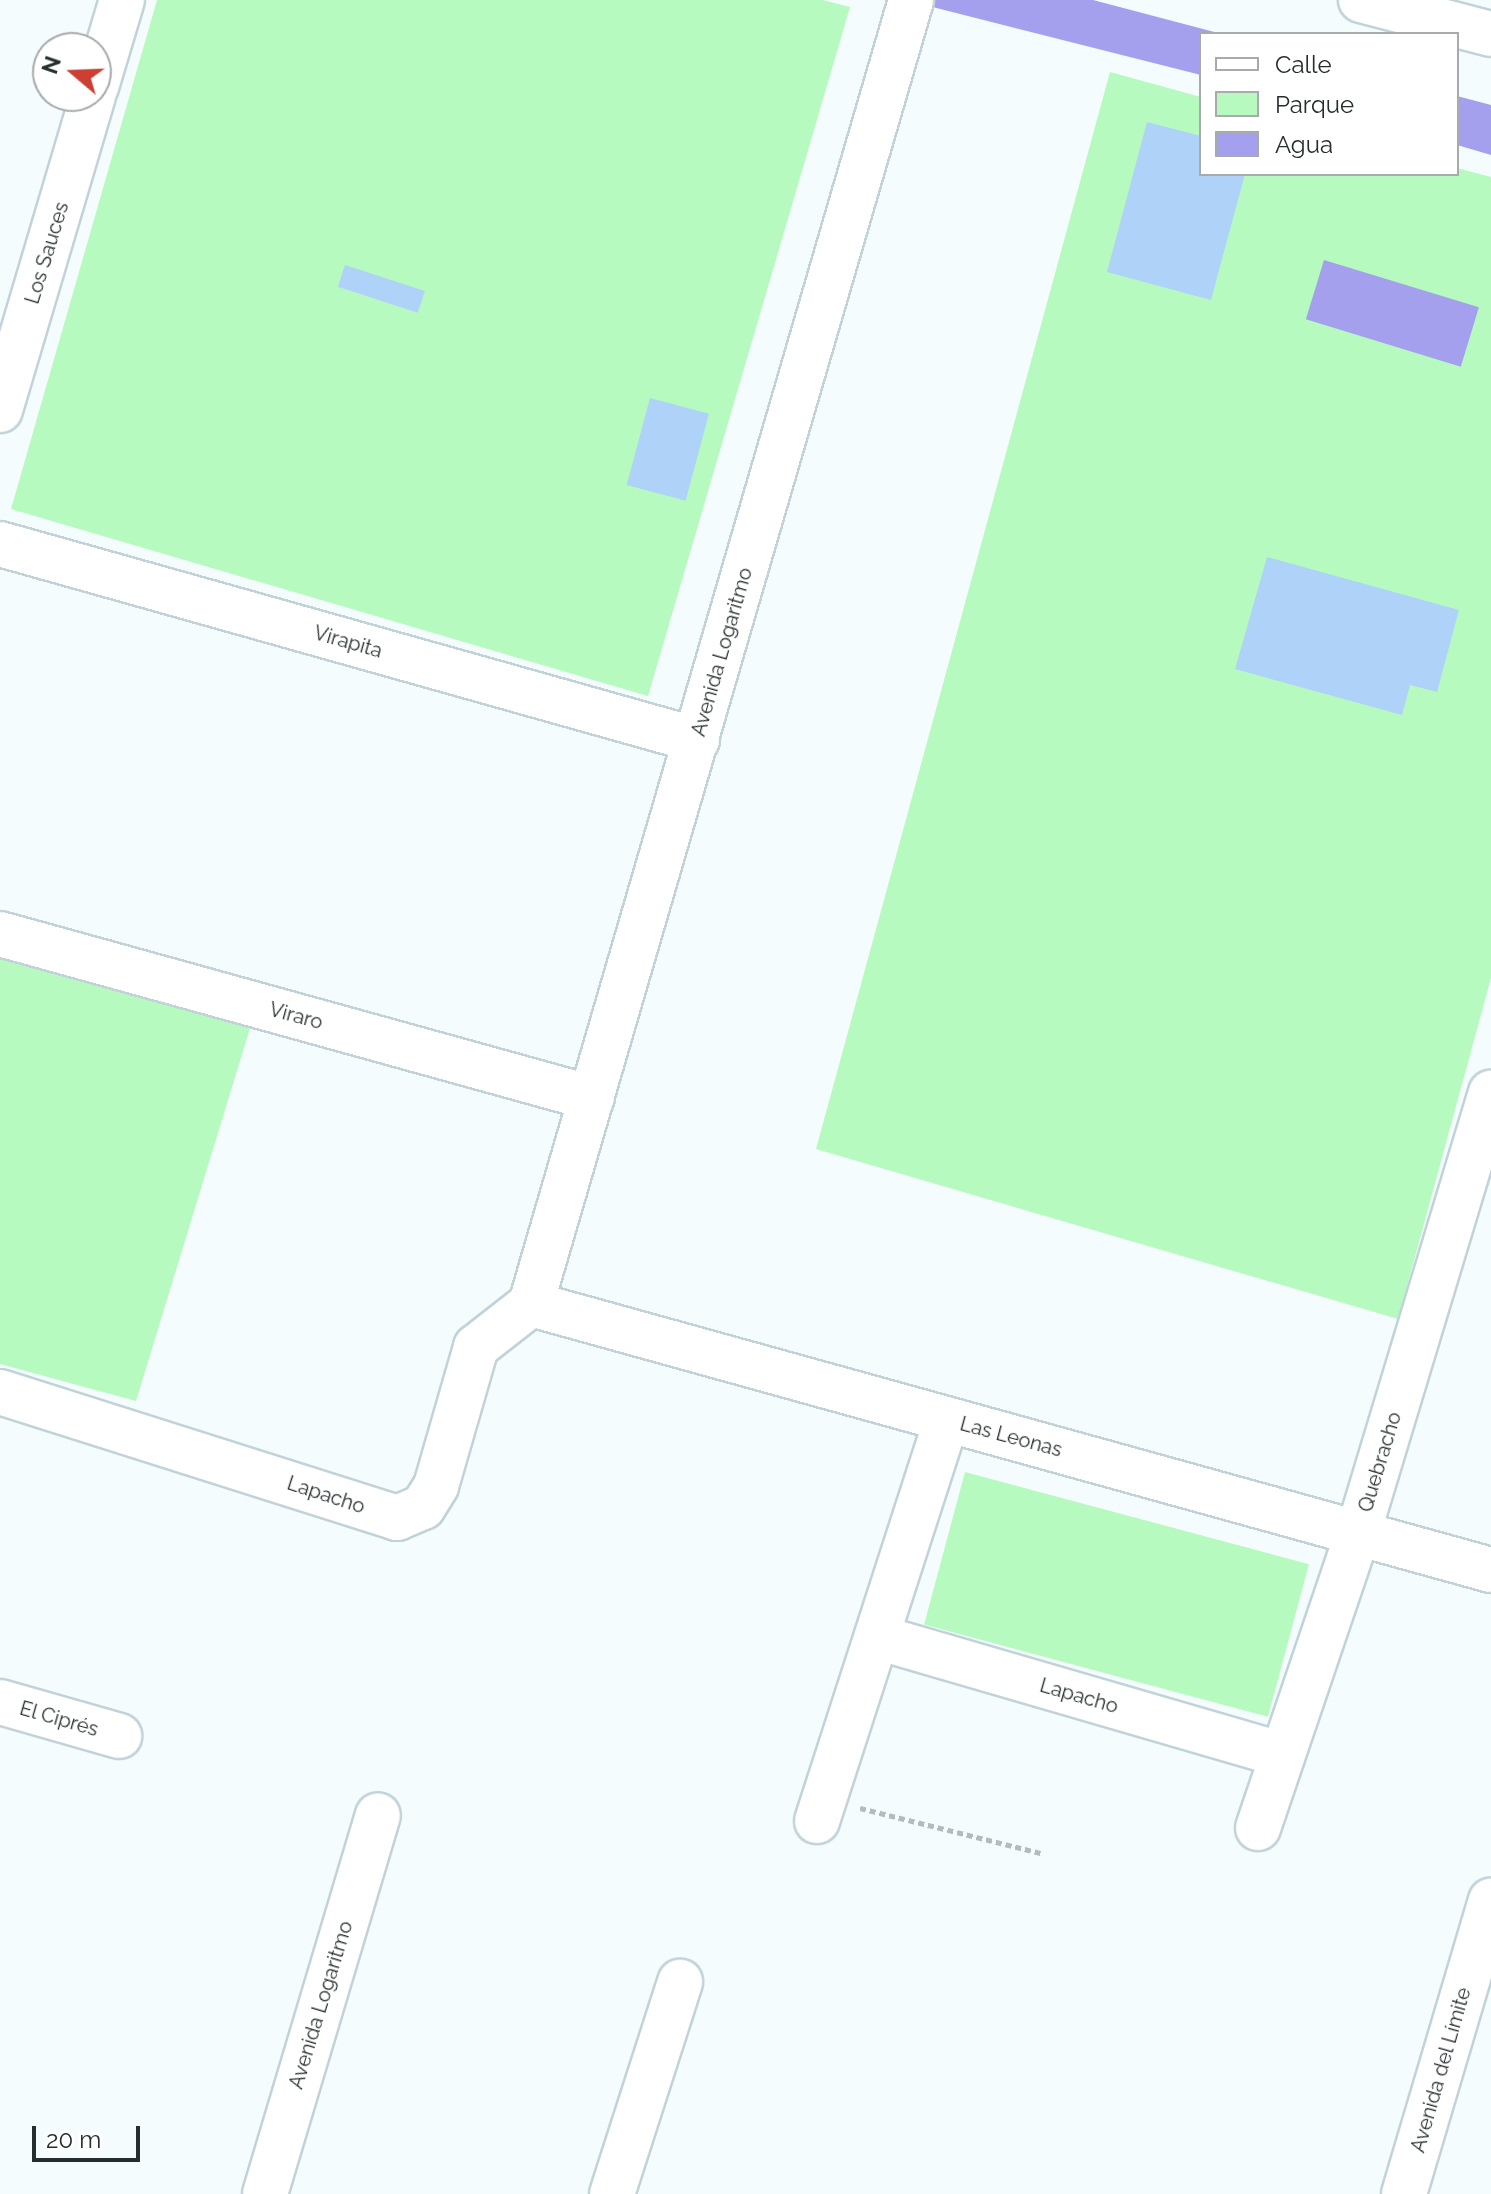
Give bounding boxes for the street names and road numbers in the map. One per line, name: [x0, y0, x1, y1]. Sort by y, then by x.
street label: Los Sauces: [20, 199, 74, 307]
street label: Avenida Logaritmo: [686, 565, 758, 739]
street label: Virapita: [311, 621, 385, 663]
street label: Viraro: [267, 997, 325, 1035]
street label: Quebracho: [1353, 1409, 1407, 1515]
street label: Las Leonas: [957, 1412, 1065, 1462]
street label: Lapacho: [284, 1471, 368, 1519]
street label: Lapacho: [1037, 1673, 1121, 1719]
street label: El Ciprés: [17, 1696, 101, 1742]
street label: Avenida Logaritmo: [284, 1918, 358, 2092]
street label: Avenida del Límite: [1406, 1984, 1476, 2156]

